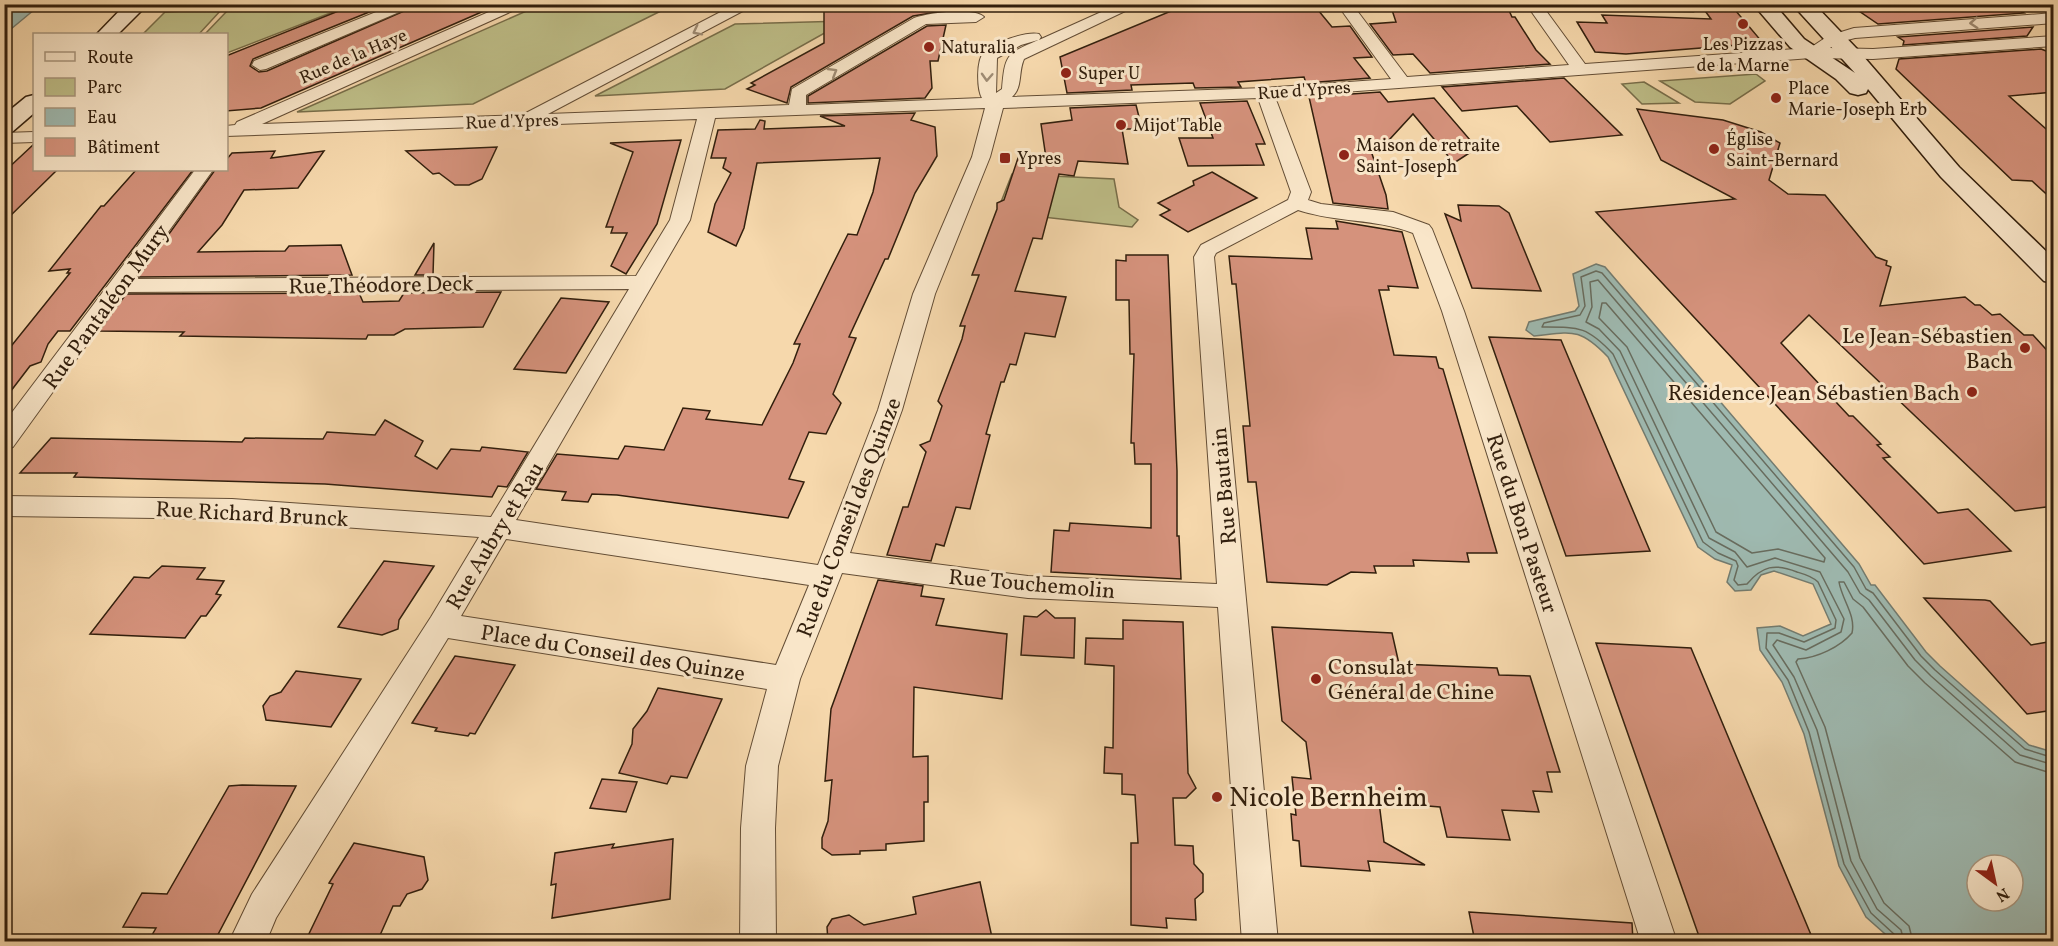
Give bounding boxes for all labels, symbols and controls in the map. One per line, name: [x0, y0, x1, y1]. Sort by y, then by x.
marker: Les Pizzas de la Marne: [1736, 17, 1750, 31]
one-way arrow: [1970, 17, 1979, 30]
street label: Rue de la Haye: [296, 23, 411, 91]
one-way arrow: [693, 24, 704, 35]
legend: [33, 33, 228, 171]
place label: Les Pizzas de la Marne: [1697, 33, 1789, 79]
place label: Naturalia: [941, 36, 1016, 61]
marker: Naturalia: [922, 40, 936, 54]
text: Route: [87, 46, 133, 71]
place label: Super U: [1078, 62, 1140, 87]
marker: Super U: [1059, 66, 1073, 80]
one-way arrow: [827, 68, 837, 80]
one-way arrow: [980, 73, 993, 82]
text: Parc: [87, 76, 122, 101]
street label: Rue d'Ypres: [1257, 76, 1352, 107]
place label: Place Marie-Joseph Erb: [1788, 77, 1927, 123]
marker: Place Marie-Joseph Erb: [1769, 91, 1783, 105]
text: Eau: [87, 106, 117, 131]
street label: Rue d'Ypres: [465, 108, 559, 137]
place label: Mijot'Table: [1133, 114, 1222, 139]
marker: Mijot'Table: [1114, 118, 1128, 132]
place label: Église Saint-Bernard: [1726, 128, 1839, 174]
place label: Maison de retraite Saint-Joseph: [1356, 134, 1500, 180]
text: Bâtiment: [87, 136, 160, 161]
marker: Église Saint-Bernard: [1707, 142, 1721, 156]
place label: Ypres: [1017, 147, 1061, 172]
marker: Maison de retraite Saint-Joseph: [1337, 148, 1351, 162]
marker: Ypres: [998, 151, 1012, 165]
street label: Rue Pantaléon Mury: [36, 218, 178, 397]
street label: Rue Théodore Deck: [288, 269, 474, 304]
place label: Le Jean-Sébastien Bach: [1842, 322, 2013, 378]
marker: Le Jean-Sébastien Bach: [2018, 341, 2032, 355]
place label: Résidence Jean Sébastien Bach: [1668, 379, 1960, 410]
marker: Résidence Jean Sébastien Bach: [1965, 385, 1979, 399]
street label: Rue du Conseil des Quinze: [790, 394, 910, 642]
street label: Rue Bautain: [1205, 426, 1246, 546]
street label: Rue du Bon Pasteur: [1477, 430, 1564, 618]
street label: Rue Aubry et Rau: [440, 456, 553, 616]
street label: Rue Richard Brunck: [155, 495, 349, 536]
street label: Rue Touchemolin: [947, 563, 1116, 608]
street label: Place du Conseil des Quinze: [478, 618, 747, 691]
place label: Consulat Général de Chine: [1328, 653, 1494, 709]
marker: Consulat Général de Chine: [1309, 672, 1323, 686]
place label: Nicole Bernheim: [1229, 780, 1428, 818]
marker: Nicole Bernheim: [1210, 790, 1224, 804]
north arrow: [1965, 853, 2025, 913]
text: N: [1991, 882, 2013, 906]

